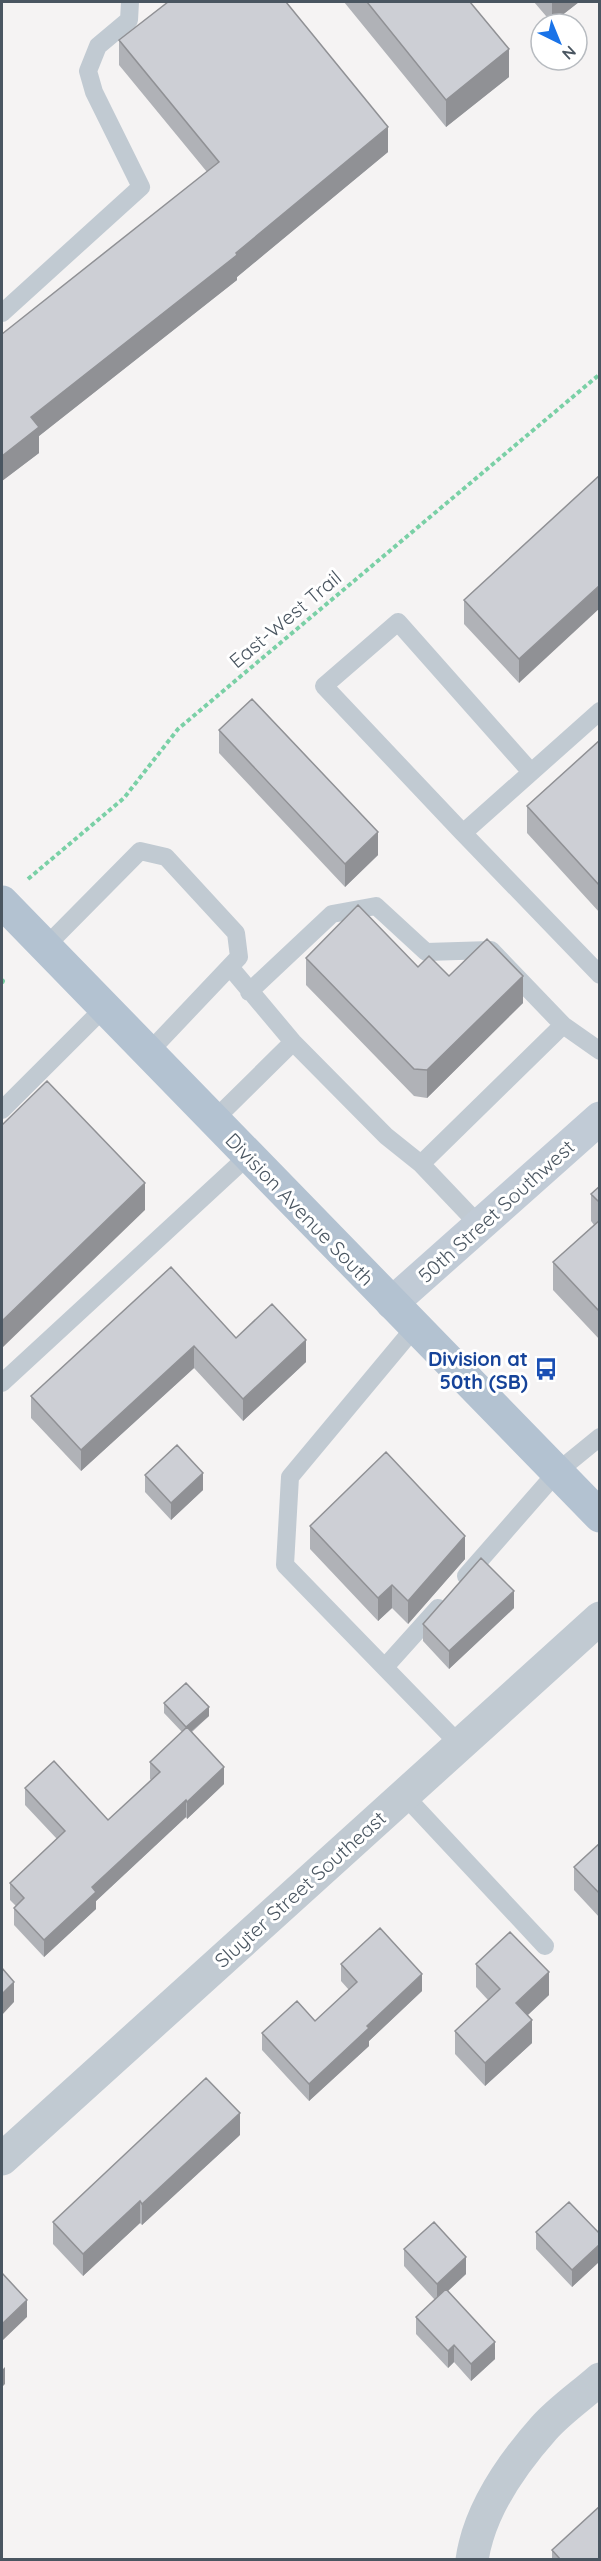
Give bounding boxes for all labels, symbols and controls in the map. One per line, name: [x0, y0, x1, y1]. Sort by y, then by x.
north arrow: [529, 12, 589, 72]
text: N: [558, 42, 580, 64]
street label: East-West Trail: [224, 565, 346, 673]
street label: Division Avenue South: [221, 1127, 379, 1291]
street label: 50th Street Southwest: [413, 1134, 580, 1288]
place label: Division at 50th (SB): [428, 1346, 528, 1394]
bus stop icon: Division at 50th (SB): [533, 1356, 559, 1382]
street label: Sluyter Street Southeast: [209, 1805, 391, 1973]

